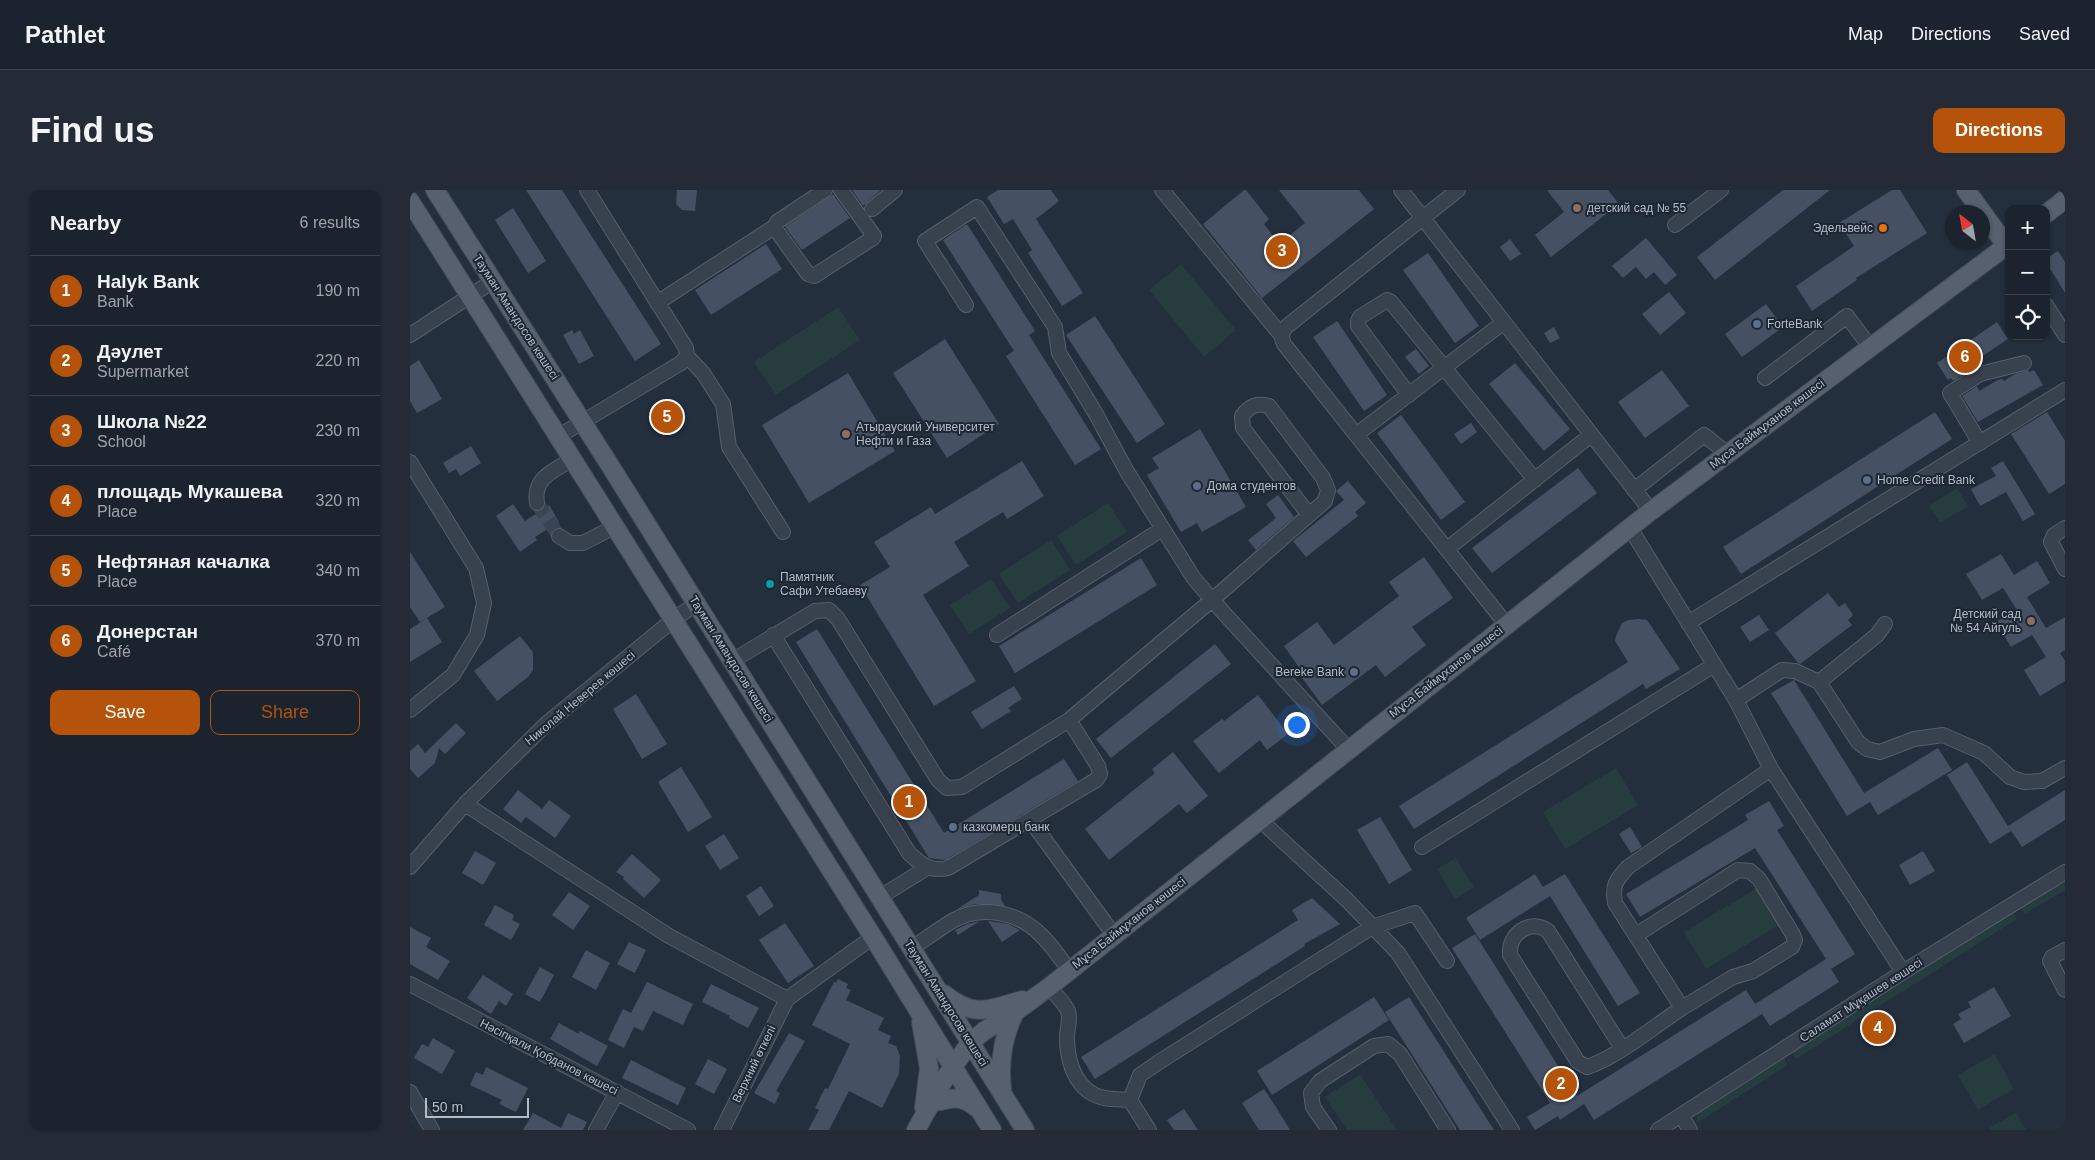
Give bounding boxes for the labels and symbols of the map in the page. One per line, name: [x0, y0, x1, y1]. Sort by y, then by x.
place label: детский сад № 55: [1587, 201, 1687, 215]
marker: детский сад № 55: [1571, 202, 1583, 214]
north arrow: [1945, 205, 1990, 250]
place label: Эдельвейс: [1813, 221, 1873, 235]
marker: Эдельвейс: [1877, 222, 1889, 234]
pin: 3: [1266, 232, 1298, 270]
street label: Тауман Амандосов көшесі: [470, 252, 562, 382]
place label: ForteBank: [1767, 317, 1823, 331]
marker: ForteBank: [1751, 318, 1763, 330]
pin: 6: [1949, 338, 1981, 376]
street label: Мұса Баймұханов көшесі: [1707, 376, 1827, 472]
pin: 5: [651, 398, 683, 436]
place label: Атырауский Университет Нефти и Газа: [856, 420, 995, 448]
marker: Атырауский Университет Нефти и Газа: [840, 428, 852, 440]
place label: Home Credit Bank: [1877, 473, 1976, 487]
marker: Home Credit Bank: [1861, 474, 1873, 486]
place label: Дома студентов: [1207, 479, 1296, 493]
marker: Дома студентов: [1191, 480, 1203, 492]
place label: Памятник Сафи Утебаеву: [780, 570, 867, 598]
marker: Памятник Сафи Утебаеву: [764, 578, 776, 590]
street label: Тауман Амандосов көшесі: [686, 593, 776, 725]
place label: Детский сад № 54 Айгуль: [1950, 607, 2021, 635]
marker: Детский сад № 54 Айгуль: [2025, 615, 2037, 627]
street label: Мұса Баймұханов көшесі: [1387, 623, 1505, 721]
street label: Николай Неверев көшесі: [522, 648, 638, 748]
place label: Bereke Bank: [1275, 665, 1345, 679]
marker: Bereke Bank: [1348, 666, 1360, 678]
your location: [1284, 712, 1310, 738]
pin: 1: [893, 783, 925, 821]
place label: казкомерц банк: [963, 820, 1050, 834]
marker: казкомерц банк: [947, 821, 959, 833]
street label: Мұса Баймұханов көшесі: [1070, 874, 1188, 972]
street label: Тауман Амандосов көшесі: [901, 937, 991, 1069]
street label: Саламат Мұқашев көшесі: [1797, 955, 1925, 1045]
pin: 4: [1862, 1009, 1894, 1047]
street label: Нәсіпқали Қобданов көшесі: [478, 1016, 620, 1098]
street label: Верхний өткелі: [729, 1023, 779, 1105]
pin: 2: [1545, 1065, 1577, 1103]
scale bar: [425, 1095, 529, 1118]

